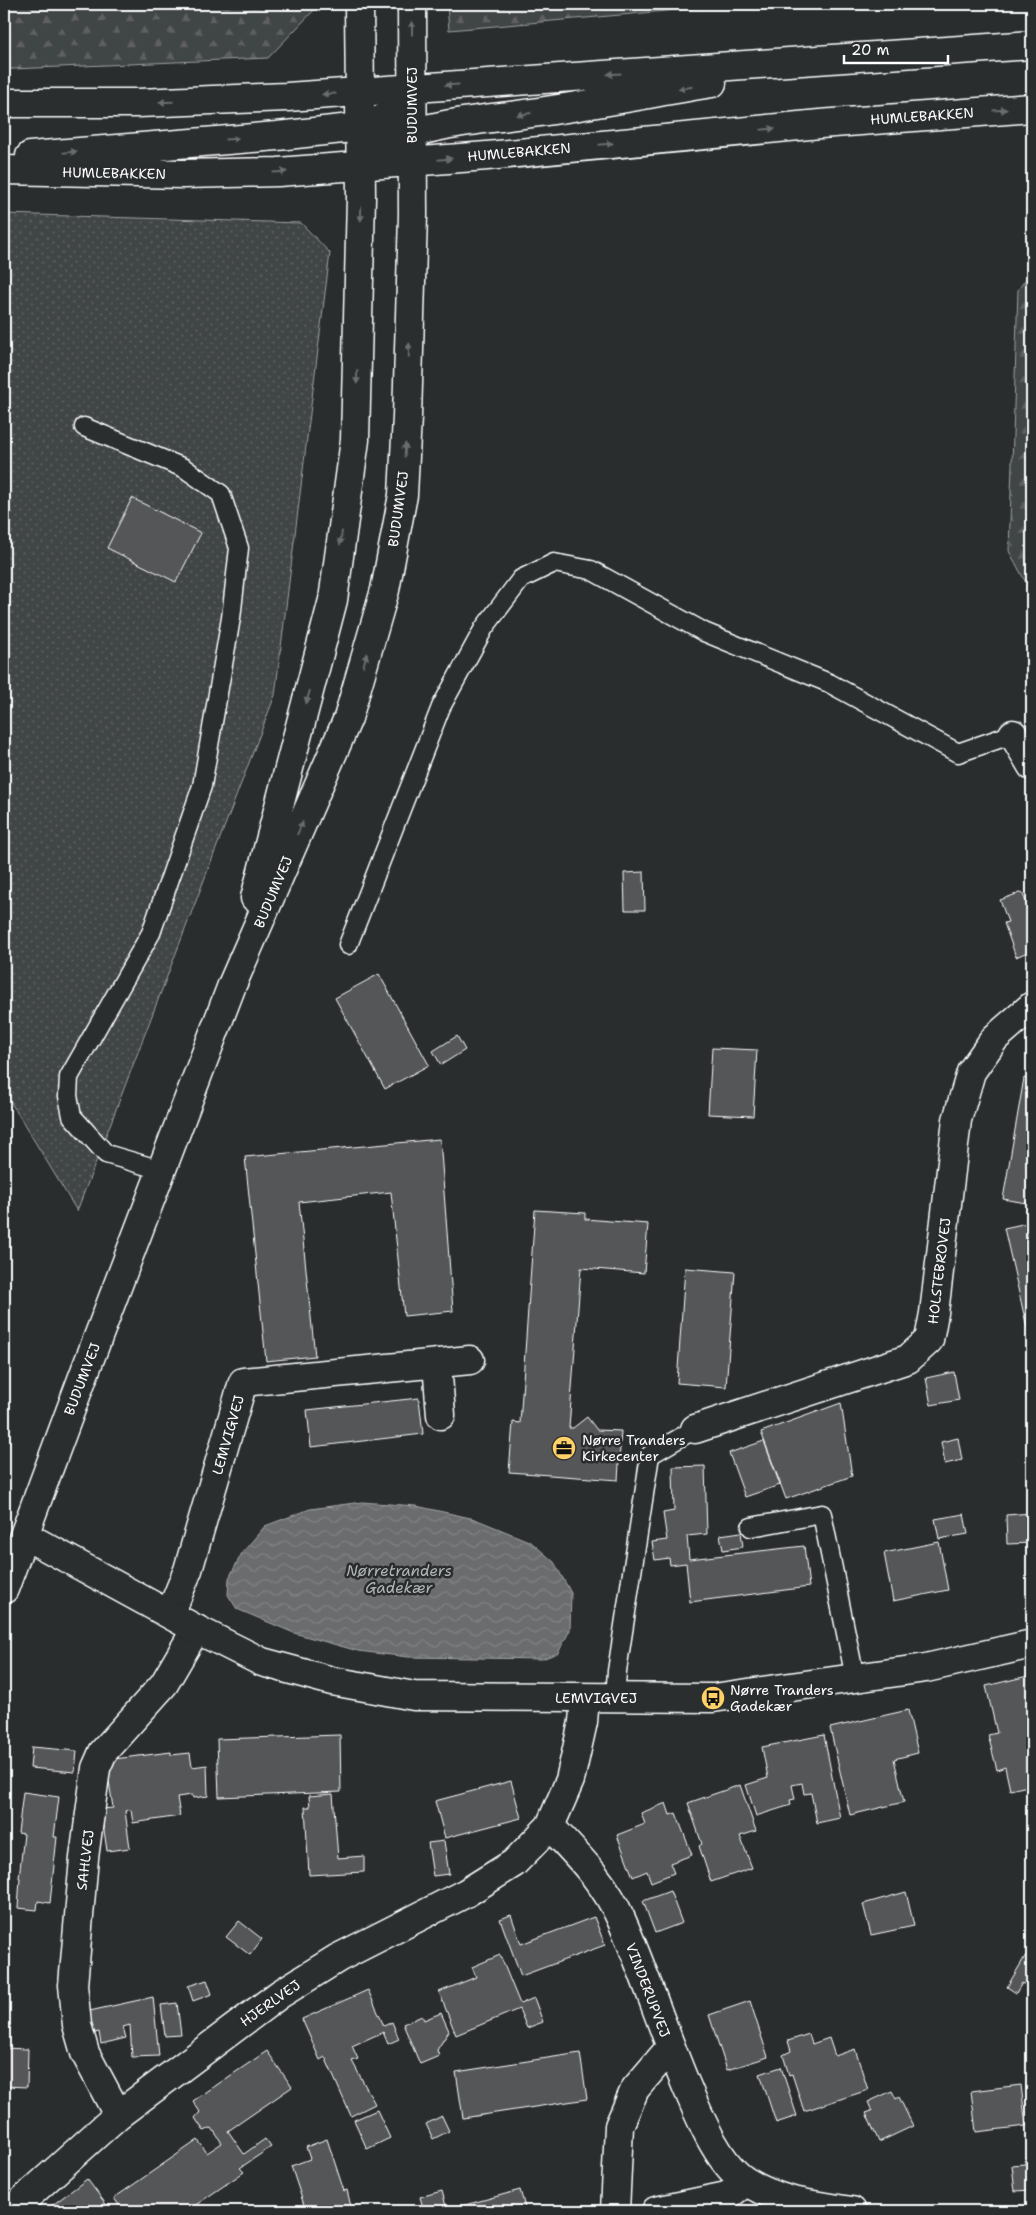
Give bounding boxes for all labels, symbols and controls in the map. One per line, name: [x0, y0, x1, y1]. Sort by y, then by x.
one-way arrow: [408, 20, 416, 36]
scale bar: [844, 32, 947, 64]
text: 20 m: [851, 40, 890, 60]
street label: BUDUMVEJ: [403, 67, 421, 143]
one-way arrow: [606, 70, 622, 78]
one-way arrow: [444, 82, 460, 90]
one-way arrow: [676, 84, 692, 92]
one-way arrow: [320, 91, 336, 99]
one-way arrow: [158, 99, 174, 107]
street label: HUMLEBAKKEN: [870, 103, 974, 129]
one-way arrow: [992, 106, 1008, 114]
one-way arrow: [516, 110, 532, 118]
one-way arrow: [760, 125, 776, 133]
one-way arrow: [224, 135, 240, 143]
street label: HUMLEBAKKEN: [466, 139, 572, 165]
one-way arrow: [599, 140, 615, 148]
one-way arrow: [62, 148, 78, 156]
one-way arrow: [437, 155, 453, 163]
street label: HUMLEBAKKEN: [62, 163, 166, 183]
one-way arrow: [272, 167, 288, 175]
one-way arrow: [357, 206, 365, 222]
one-way arrow: [405, 342, 413, 358]
one-way arrow: [353, 369, 361, 385]
one-way arrow: [402, 442, 410, 458]
street label: BUDUMVEJ: [384, 470, 412, 548]
one-way arrow: [337, 531, 345, 547]
one-way arrow: [361, 653, 369, 668]
one-way arrow: [303, 689, 311, 704]
one-way arrow: [297, 821, 305, 835]
street label: BUDUMVEJ: [250, 853, 296, 931]
street label: HOLSTEBROVEJ: [924, 1217, 954, 1325]
street label: BUDUMVEJ: [60, 1340, 104, 1418]
street label: LEMVIGVEJ: [208, 1393, 248, 1477]
place label: Nørre Tranders Kirkecenter: [582, 1431, 686, 1465]
office icon: Nørre Tranders Kirkecenter: [551, 1435, 577, 1461]
water label: Nørretranders Gadekær: [346, 1561, 452, 1598]
place label: Nørre Tranders Gadekær: [730, 1681, 834, 1715]
bus stop icon: Nørre Tranders Gadekær: [700, 1685, 726, 1711]
street label: LEMVIGVEJ: [555, 1689, 637, 1707]
street label: SAHLVEJ: [72, 1829, 98, 1891]
street label: VINDERUPVEJ: [622, 1940, 674, 2040]
street label: HJERLVEJ: [236, 1976, 304, 2030]

